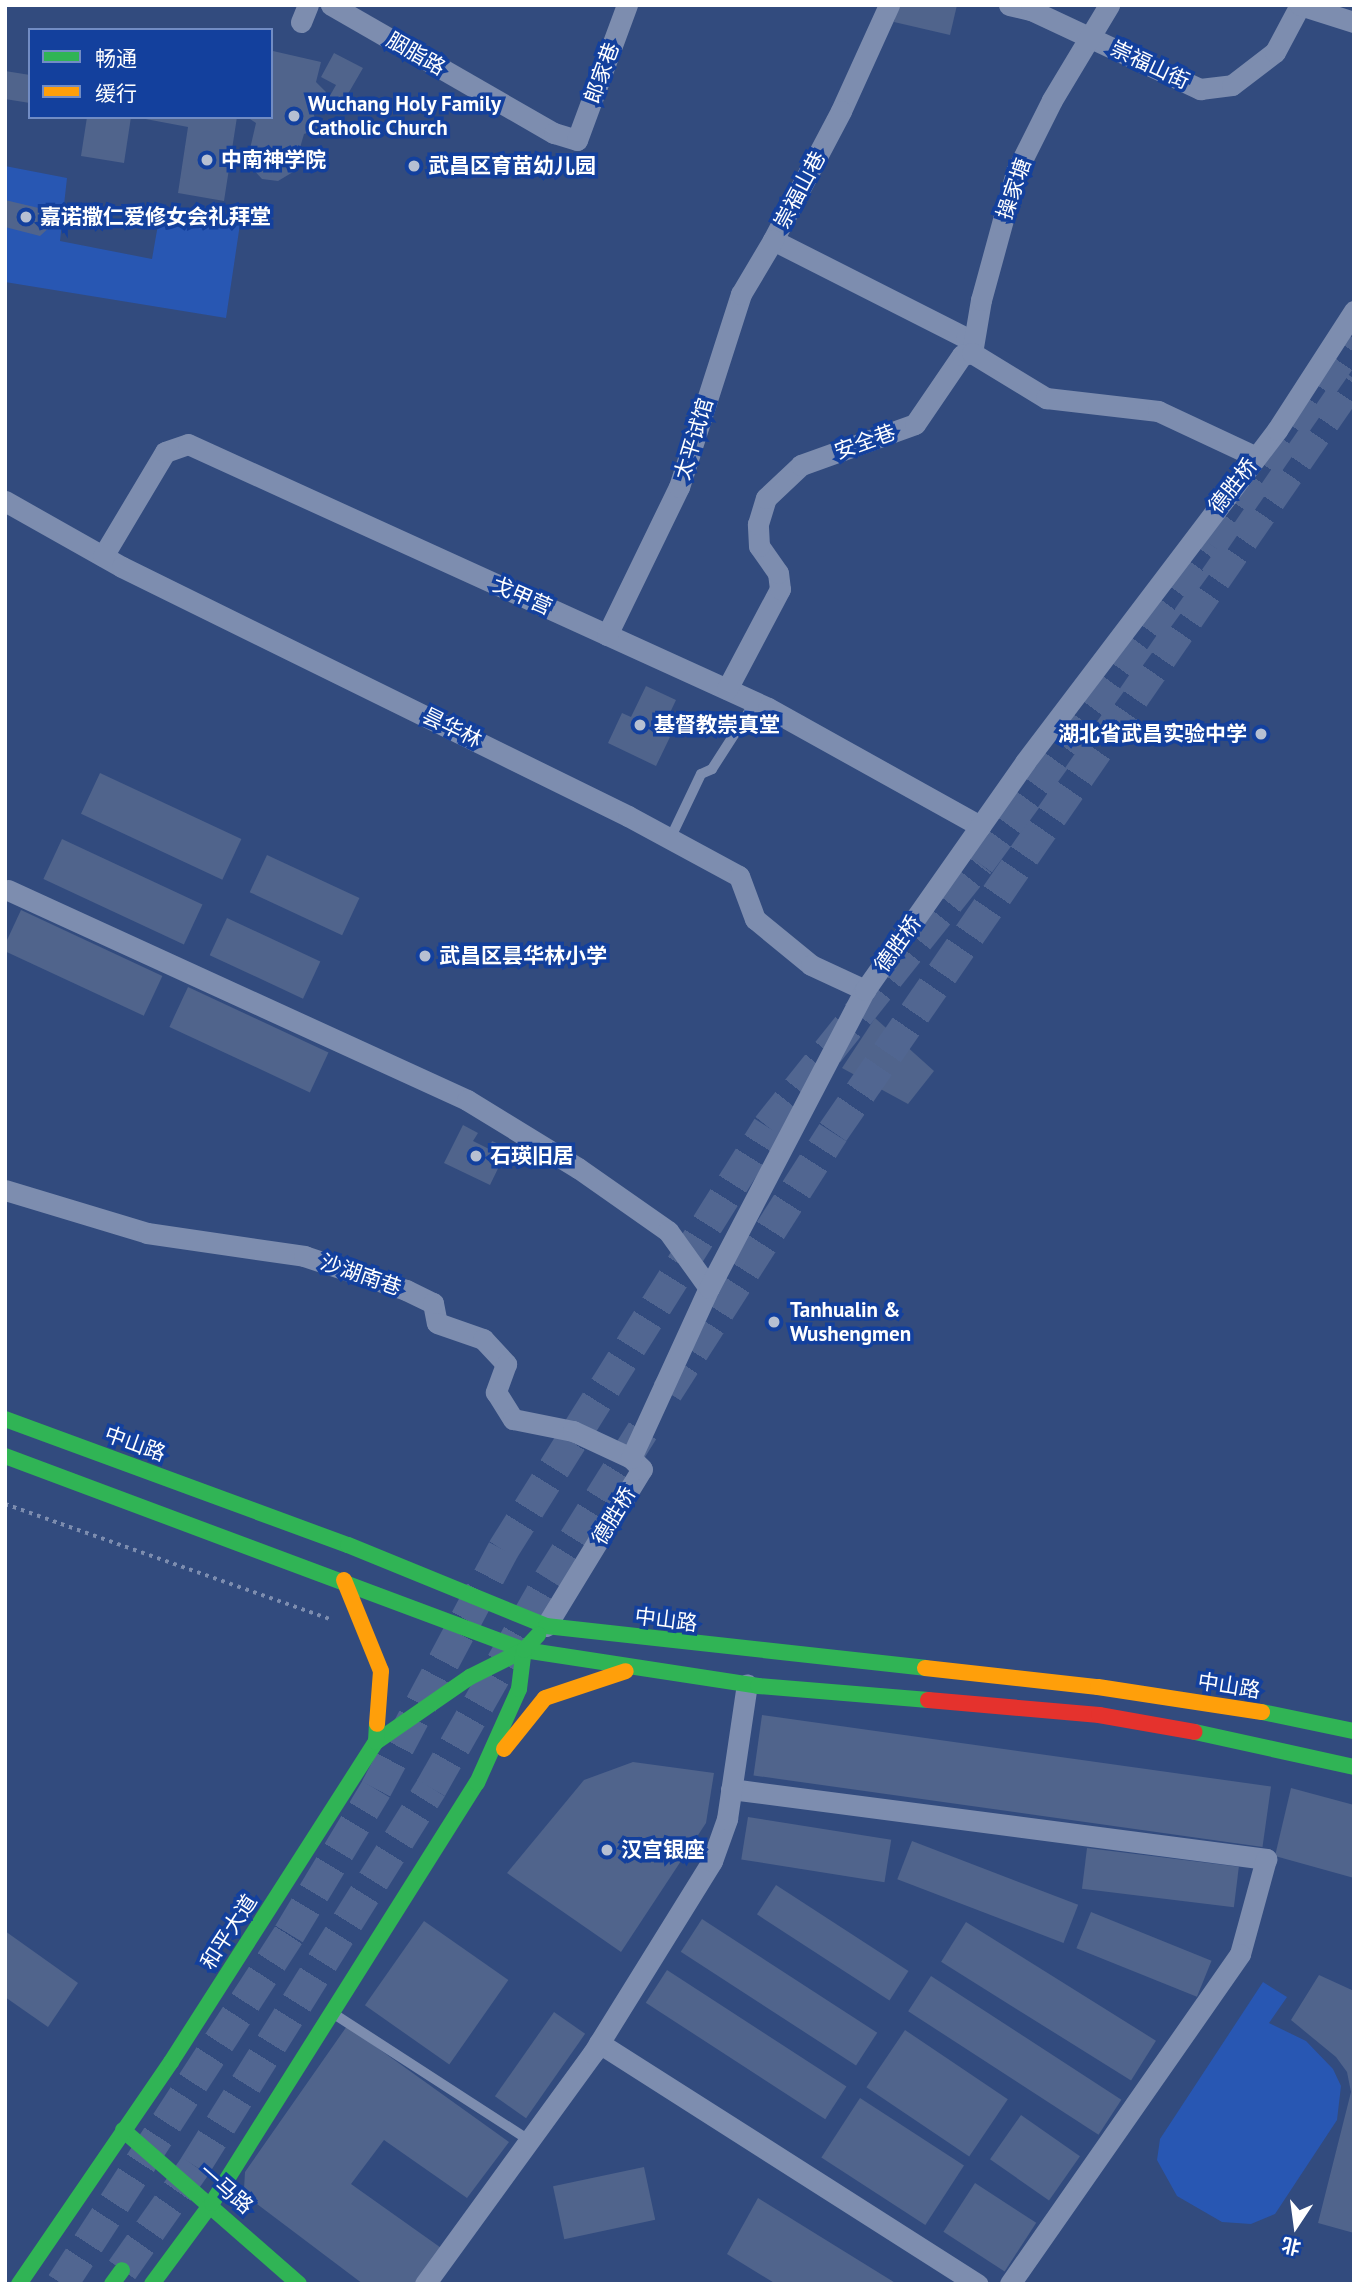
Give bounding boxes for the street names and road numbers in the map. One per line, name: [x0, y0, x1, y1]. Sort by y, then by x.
street label: 胭脂路: [382, 27, 450, 81]
street label: 崇福山街: [1107, 36, 1193, 94]
street label: 郎家巷: [579, 39, 625, 107]
street label: 崇福山巷: [769, 147, 831, 233]
street label: 操家塘: [992, 155, 1036, 223]
street label: 太平试馆: [670, 395, 718, 483]
street label: 安全巷: [831, 419, 899, 465]
street label: 德胜桥: [1204, 453, 1262, 519]
street label: 戈甲营: [488, 572, 556, 620]
street label: 昙华林: [418, 703, 486, 753]
street label: 德胜桥: [870, 911, 926, 977]
street label: 沙湖南巷: [317, 1249, 405, 1301]
street label: 中山路: [101, 1421, 169, 1467]
street label: 德胜桥: [587, 1483, 641, 1549]
street label: 中山路: [633, 1604, 699, 1636]
street label: 中山路: [1196, 1669, 1262, 1703]
street label: 和平大道: [196, 1890, 262, 1974]
street label: 一马路: [194, 2159, 258, 2219]

